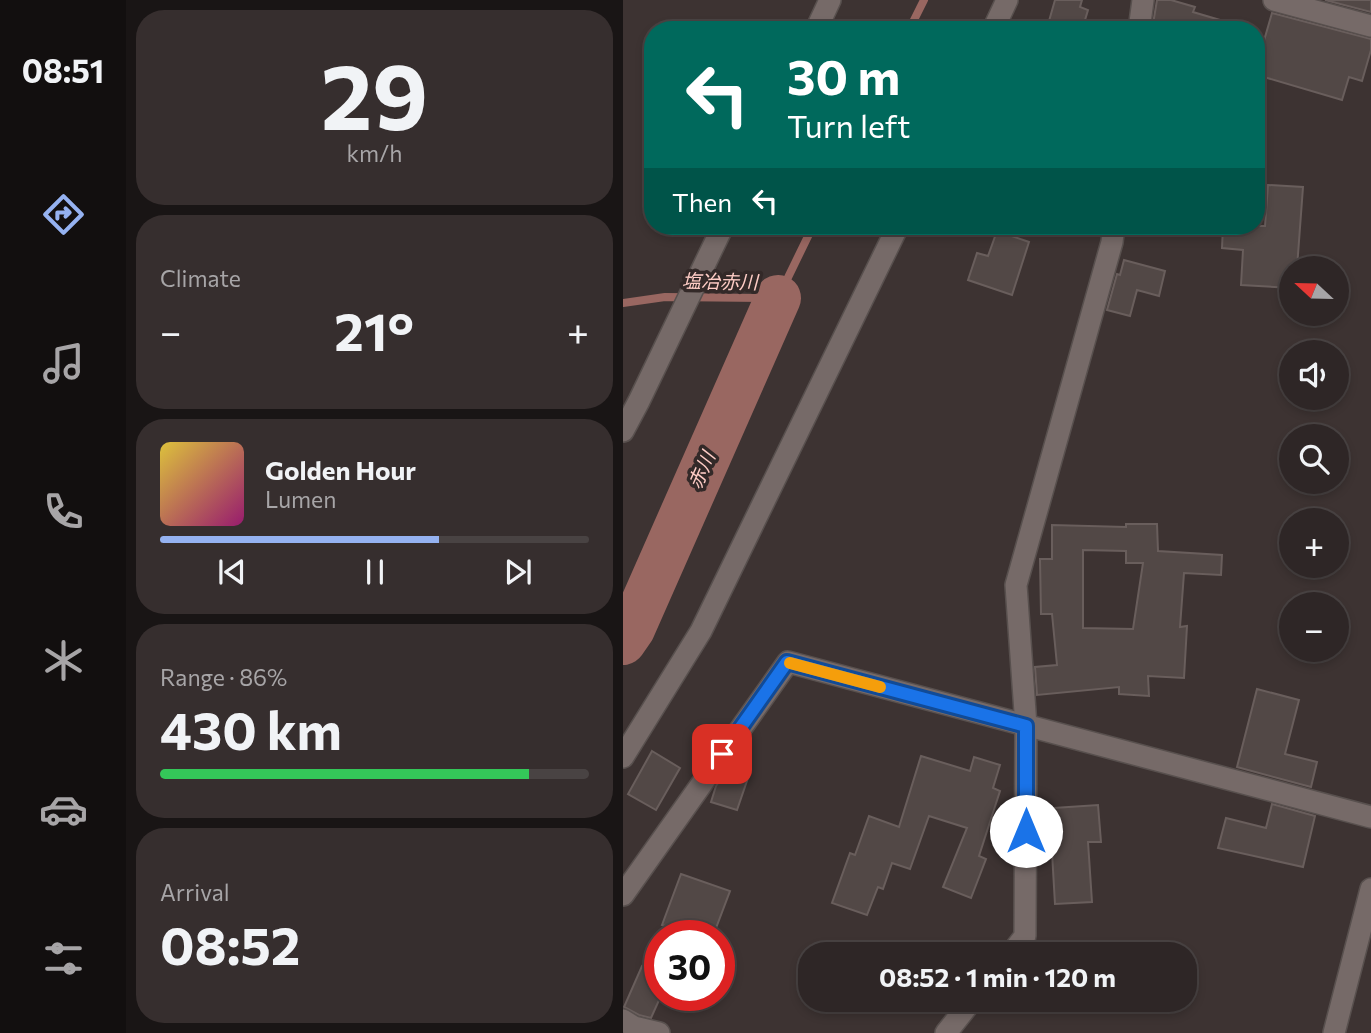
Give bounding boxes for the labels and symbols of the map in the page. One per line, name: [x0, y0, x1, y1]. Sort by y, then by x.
north arrow: [1279, 256, 1349, 326]
water label: 塩冶赤川: [682, 269, 760, 293]
water label: 赤川: [683, 446, 720, 492]
pin: [692, 724, 752, 784]
position arrow: [989, 794, 1063, 868]
speed limit sign: 30: [644, 920, 735, 1011]

